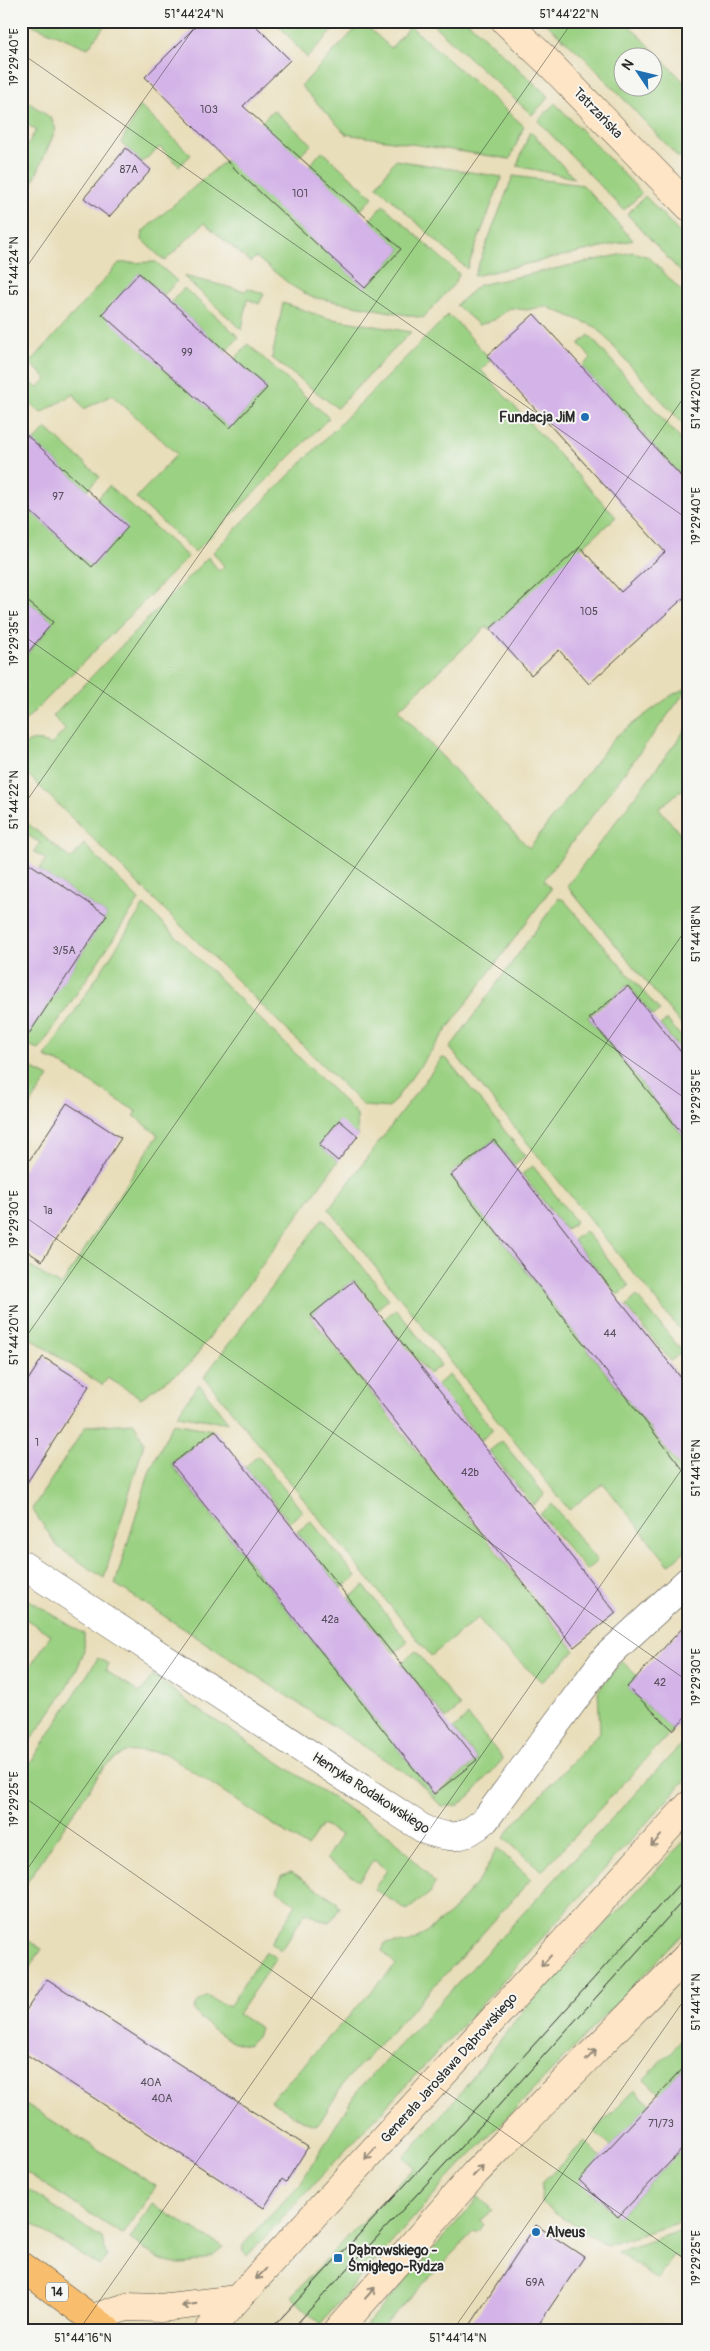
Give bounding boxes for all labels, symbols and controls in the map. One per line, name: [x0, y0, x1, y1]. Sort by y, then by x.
text: 51°44'24"N: [164, 7, 224, 22]
text: 51°44'22"N: [539, 7, 599, 22]
text: 19°29'40"E: [7, 28, 22, 86]
north arrow: [612, 48, 662, 98]
text: N: [618, 56, 637, 74]
street label: Tatrzańska: [570, 84, 626, 142]
house number: 103: [200, 103, 218, 116]
house number: 87A: [120, 163, 138, 176]
house number: 101: [292, 187, 308, 200]
text: 51°44'24"N: [7, 236, 22, 296]
house number: 99: [181, 346, 193, 359]
text: 51°44'20"N: [689, 369, 704, 429]
place label: Fundacja JiM: [499, 409, 575, 426]
marker: Fundacja JiM: [579, 411, 591, 423]
text: 19°29'40"E: [689, 487, 704, 545]
house number: 97: [52, 490, 64, 503]
house number: 105: [580, 605, 598, 618]
text: 19°29'35"E: [7, 610, 22, 666]
text: 51°44'22"N: [7, 770, 22, 830]
text: 51°44'18"N: [689, 906, 704, 962]
house number: 3/5A: [52, 944, 76, 957]
text: 19°29'35"E: [689, 1069, 704, 1125]
text: 19°29'30"E: [7, 1190, 22, 1248]
house number: 1a: [43, 1204, 53, 1217]
text: 51°44'20"N: [7, 1305, 22, 1365]
house number: 44: [604, 1327, 617, 1340]
house number: 1: [35, 1436, 39, 1449]
text: 51°44'16"N: [689, 1439, 704, 1497]
house number: 42b: [461, 1466, 479, 1479]
house number: 42a: [321, 1613, 339, 1626]
text: 19°29'30"E: [689, 1648, 704, 1706]
house number: 42: [654, 1676, 666, 1689]
street label: Henryka Rodakowskiego: [309, 1749, 433, 1838]
text: 19°29'25"E: [7, 1771, 22, 1827]
one-way arrow: [650, 1834, 661, 1847]
one-way arrow: [540, 1954, 552, 1967]
text: 51°44'14"N: [689, 1973, 704, 2031]
street label: Generała Jarosława Dąbrowskiego: [377, 1989, 521, 2147]
one-way arrow: [585, 2048, 597, 2061]
house number: 40A: [140, 2076, 162, 2089]
house number: 40A: [151, 2092, 173, 2105]
house number: 71/73: [648, 2117, 674, 2130]
one-way arrow: [364, 2148, 376, 2161]
one-way arrow: [472, 2165, 484, 2178]
place label: Alveus: [546, 2224, 586, 2241]
marker: Alveus: [530, 2226, 542, 2238]
text: 19°29'25"E: [689, 2230, 704, 2286]
place label: Dąbrowskiego - Śmigłego-Rydza: [348, 2242, 444, 2275]
marker: Dąbrowskiego - Śmigłego-Rydza: [332, 2252, 344, 2264]
one-way arrow: [255, 2268, 267, 2281]
house number: 69A: [525, 2276, 545, 2289]
road number: 14: [46, 2282, 68, 2302]
one-way arrow: [364, 2287, 376, 2300]
one-way arrow: [181, 2300, 197, 2310]
text: 51°44'16"N: [54, 2331, 112, 2346]
text: 51°44'14"N: [429, 2331, 487, 2346]

